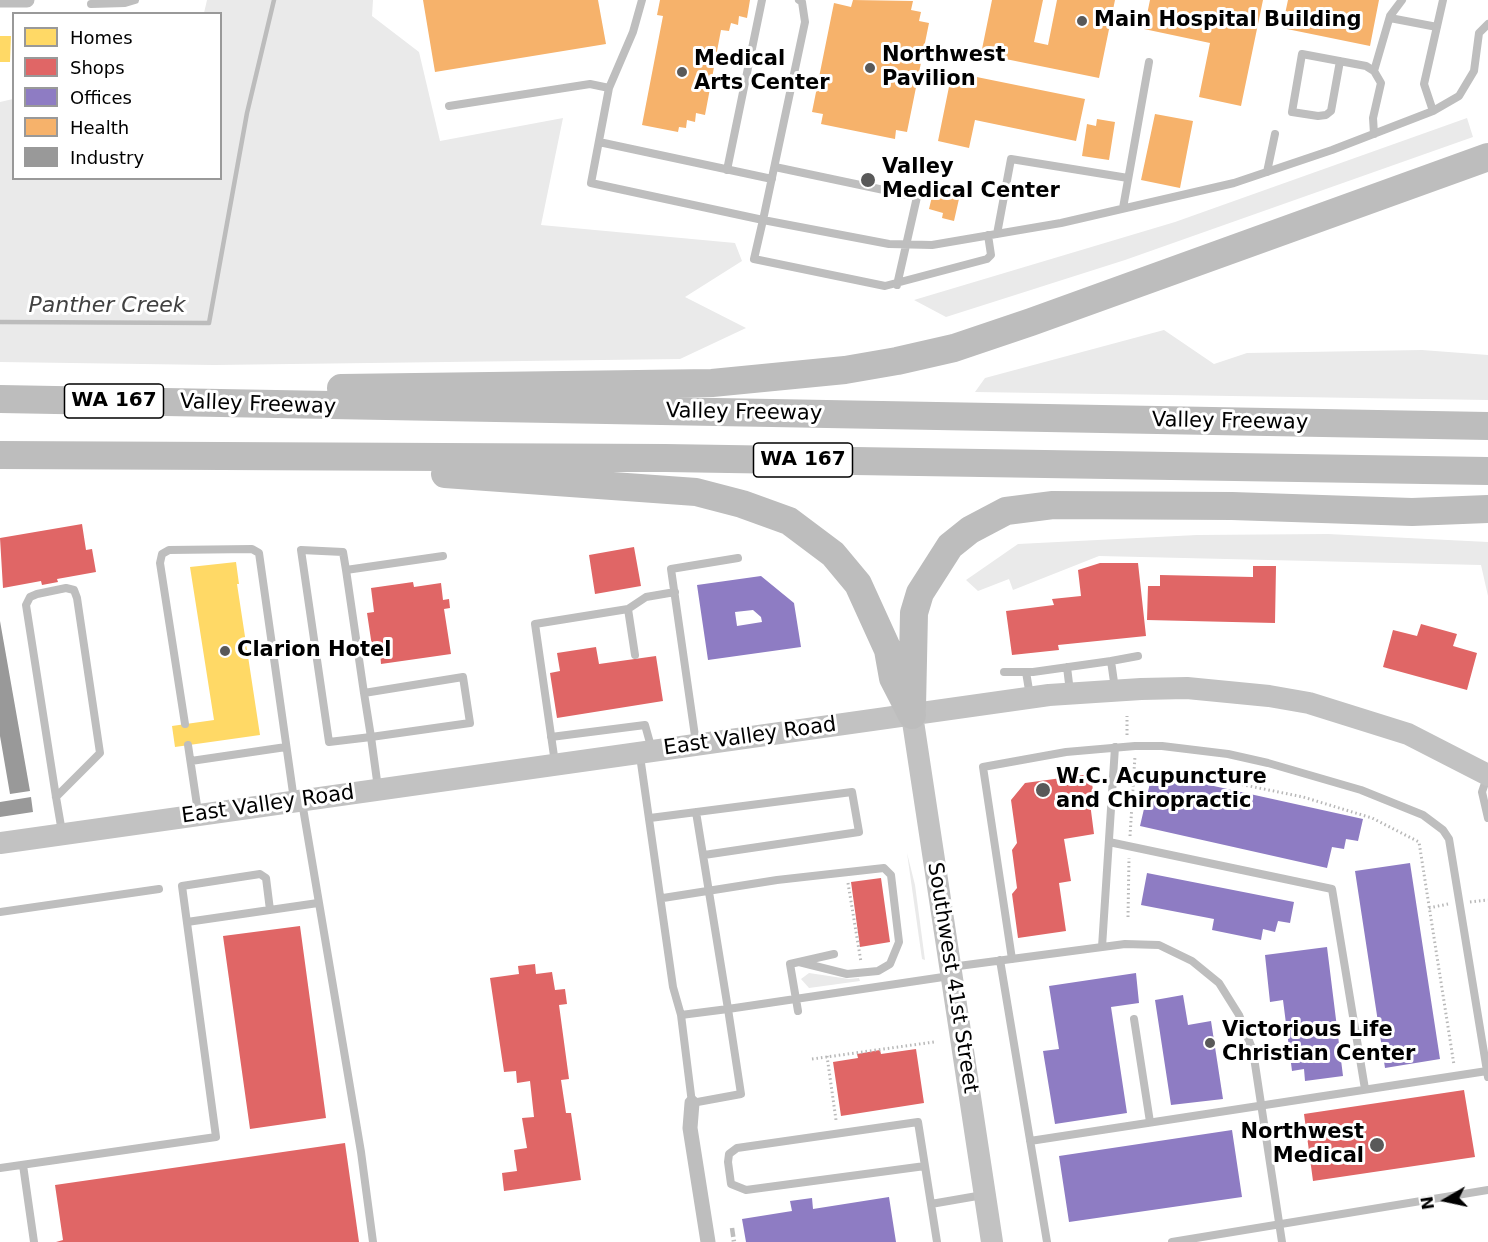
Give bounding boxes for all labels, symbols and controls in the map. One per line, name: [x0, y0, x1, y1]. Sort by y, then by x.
place label: Main Hospital Building: [1094, 8, 1362, 34]
legend: [12, 12, 222, 180]
marker: Main Hospital Building: [1075, 14, 1089, 28]
text: Homes: [70, 27, 133, 48]
place label: Northwest Pavilion: [882, 43, 1006, 93]
place label: Medical Arts Center: [694, 47, 830, 97]
text: Shops: [70, 57, 125, 78]
marker: Northwest Pavilion: [863, 61, 877, 75]
marker: Medical Arts Center: [675, 65, 689, 79]
text: Offices: [70, 87, 132, 108]
text: Health: [70, 117, 129, 138]
text: Industry: [70, 147, 144, 168]
place label: Valley Medical Center: [882, 155, 1060, 205]
marker: Valley Medical Center: [859, 171, 877, 189]
water label: Panther Creek: [28, 293, 186, 319]
road number: WA 167: [64, 384, 164, 418]
street label: Valley Freeway: [179, 390, 337, 420]
street label: Valley Freeway: [666, 399, 822, 427]
street label: Valley Freeway: [1152, 408, 1308, 436]
road number: WA 167: [754, 443, 852, 477]
place label: Clarion Hotel: [237, 638, 392, 664]
marker: Clarion Hotel: [218, 644, 232, 658]
street label: East Valley Road: [662, 712, 838, 762]
place label: W.C. Acupuncture and Chiropractic: [1056, 765, 1267, 815]
street label: East Valley Road: [180, 780, 356, 830]
marker: W.C. Acupuncture and Chiropractic: [1034, 781, 1052, 799]
street label: Southwest 41st Street: [921, 861, 983, 1095]
place label: Victorious Life Christian Center: [1222, 1018, 1415, 1068]
marker: Victorious Life Christian Center: [1203, 1036, 1217, 1050]
place label: Northwest Medical: [1240, 1120, 1364, 1170]
marker: Northwest Medical: [1368, 1136, 1386, 1154]
north arrow: [1416, 1170, 1476, 1230]
text: N: [1417, 1195, 1438, 1211]

